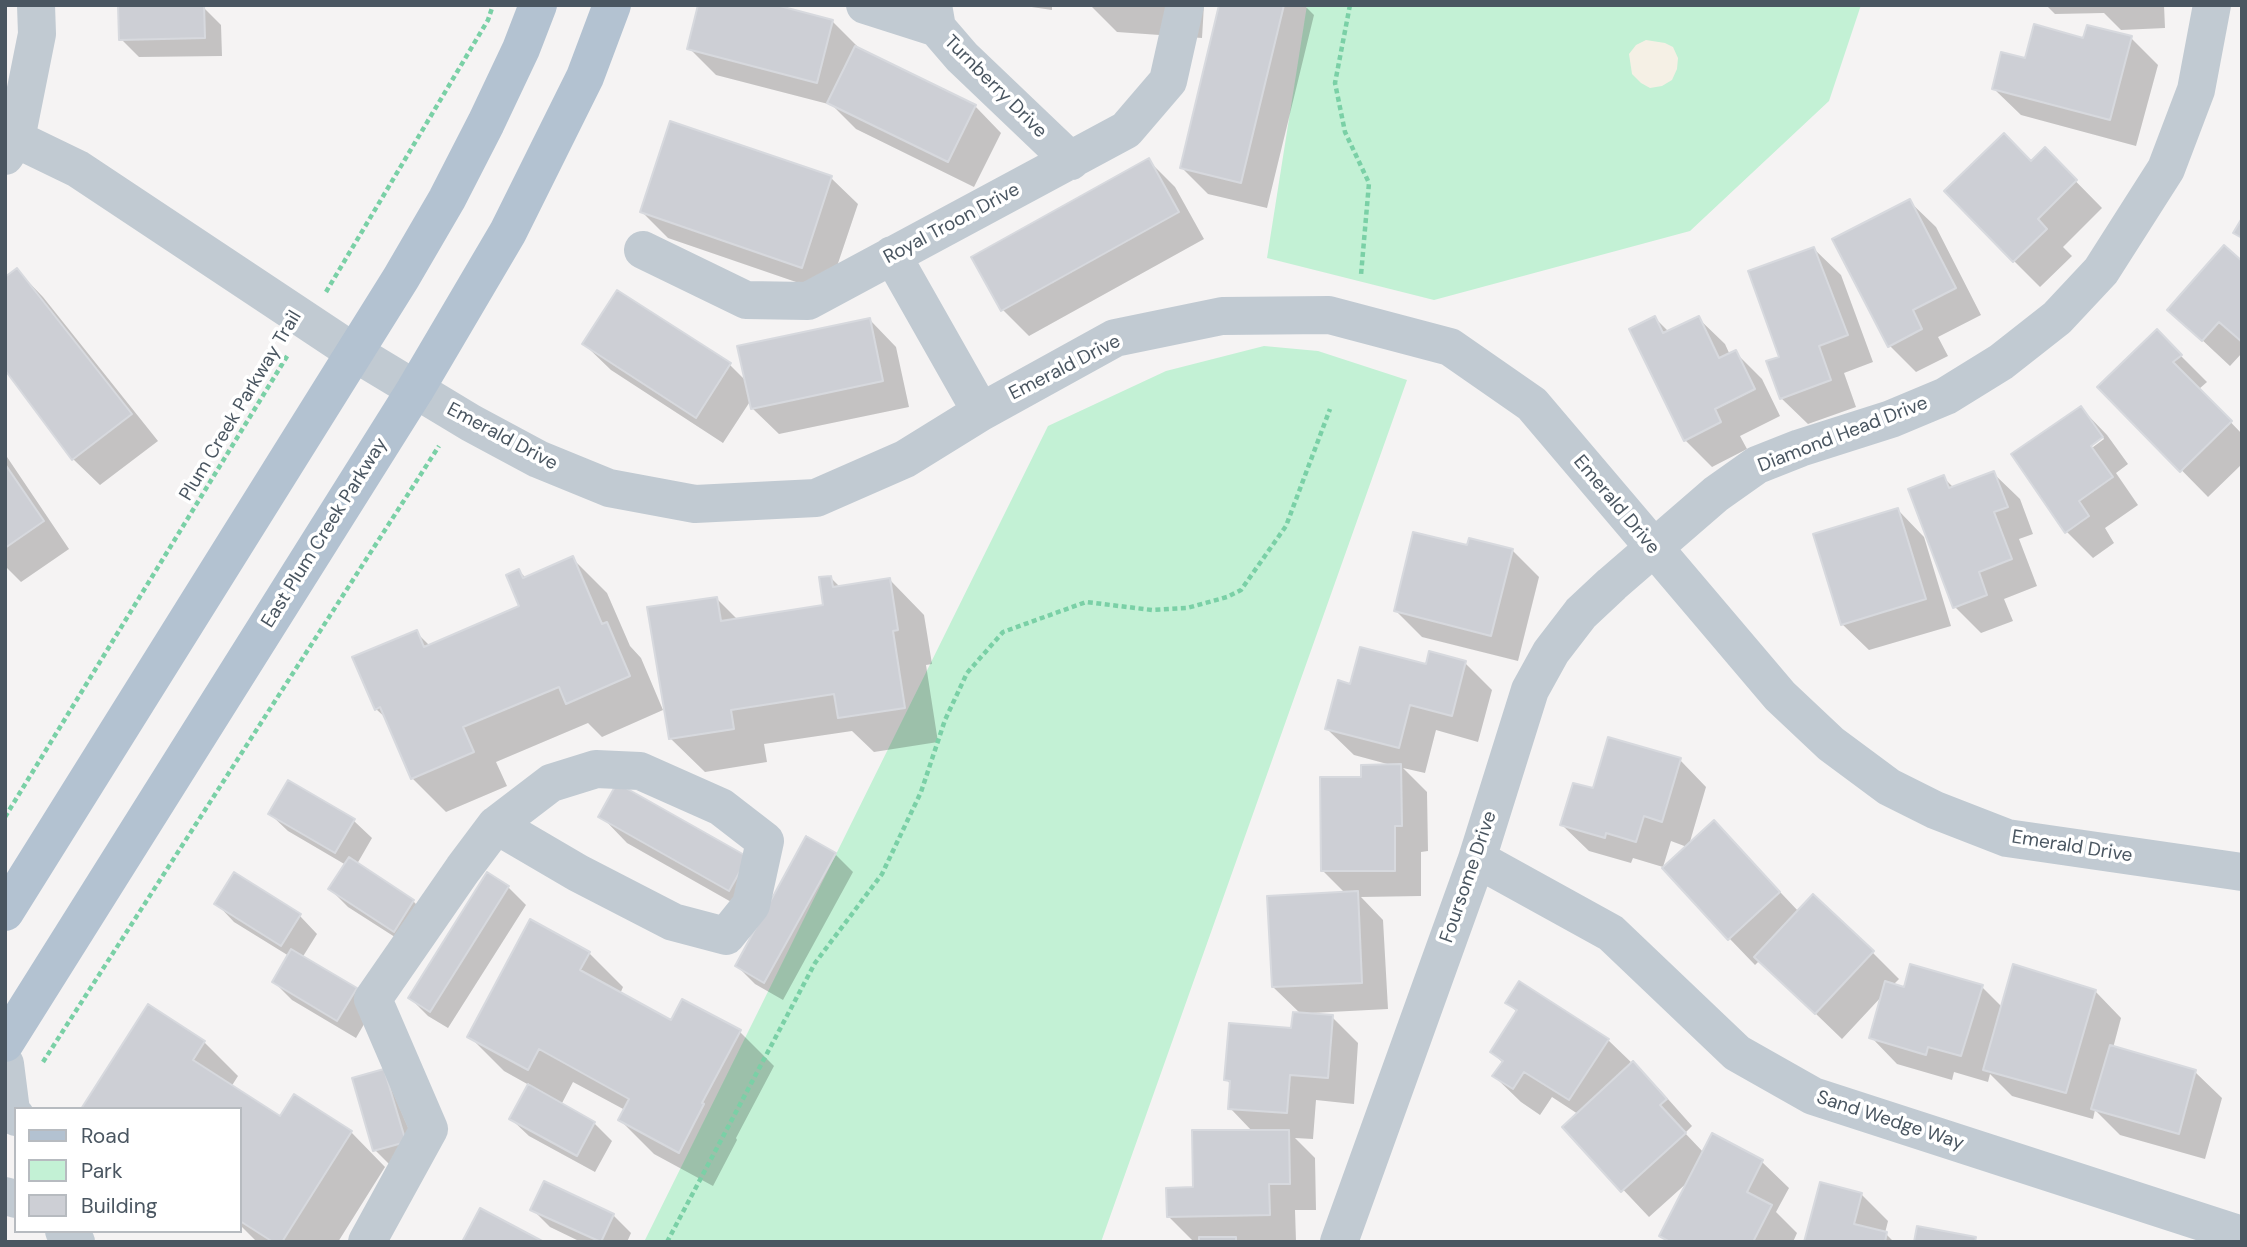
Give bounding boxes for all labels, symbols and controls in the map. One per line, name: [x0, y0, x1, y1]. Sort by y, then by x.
street label: Turnberry Drive: [939, 31, 1051, 143]
street label: Royal Troon Drive: [880, 179, 1024, 269]
street label: Plum Creek Parkway Trail: [175, 307, 307, 505]
street label: Emerald Drive: [1005, 330, 1125, 406]
street label: Diamond Head Drive: [1755, 392, 1931, 478]
street label: Emerald Drive: [443, 398, 561, 476]
street label: East Plum Creek Parkway: [257, 434, 393, 632]
street label: Emerald Drive: [1568, 451, 1664, 559]
street label: Foursome Drive: [1436, 808, 1502, 946]
street label: Emerald Drive: [2010, 826, 2134, 868]
street label: Sand Wedge Way: [1813, 1086, 1967, 1156]
legend: [14, 1107, 242, 1233]
text: Road: [81, 1122, 130, 1150]
text: Park: [81, 1157, 122, 1185]
text: Building: [81, 1192, 157, 1220]

